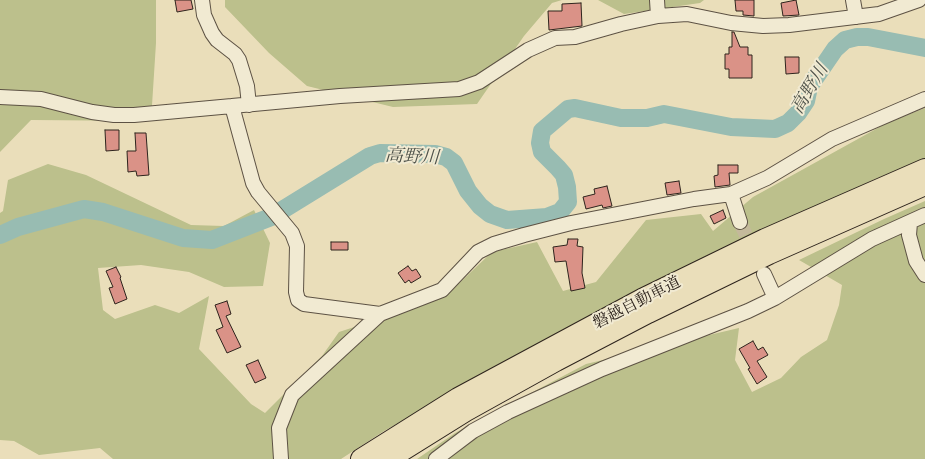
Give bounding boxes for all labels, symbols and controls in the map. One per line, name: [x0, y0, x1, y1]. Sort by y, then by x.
water label: 高野川: [787, 60, 833, 118]
water label: 高野川: [384, 145, 440, 169]
street label: 磐越自動車道: [590, 273, 684, 333]

